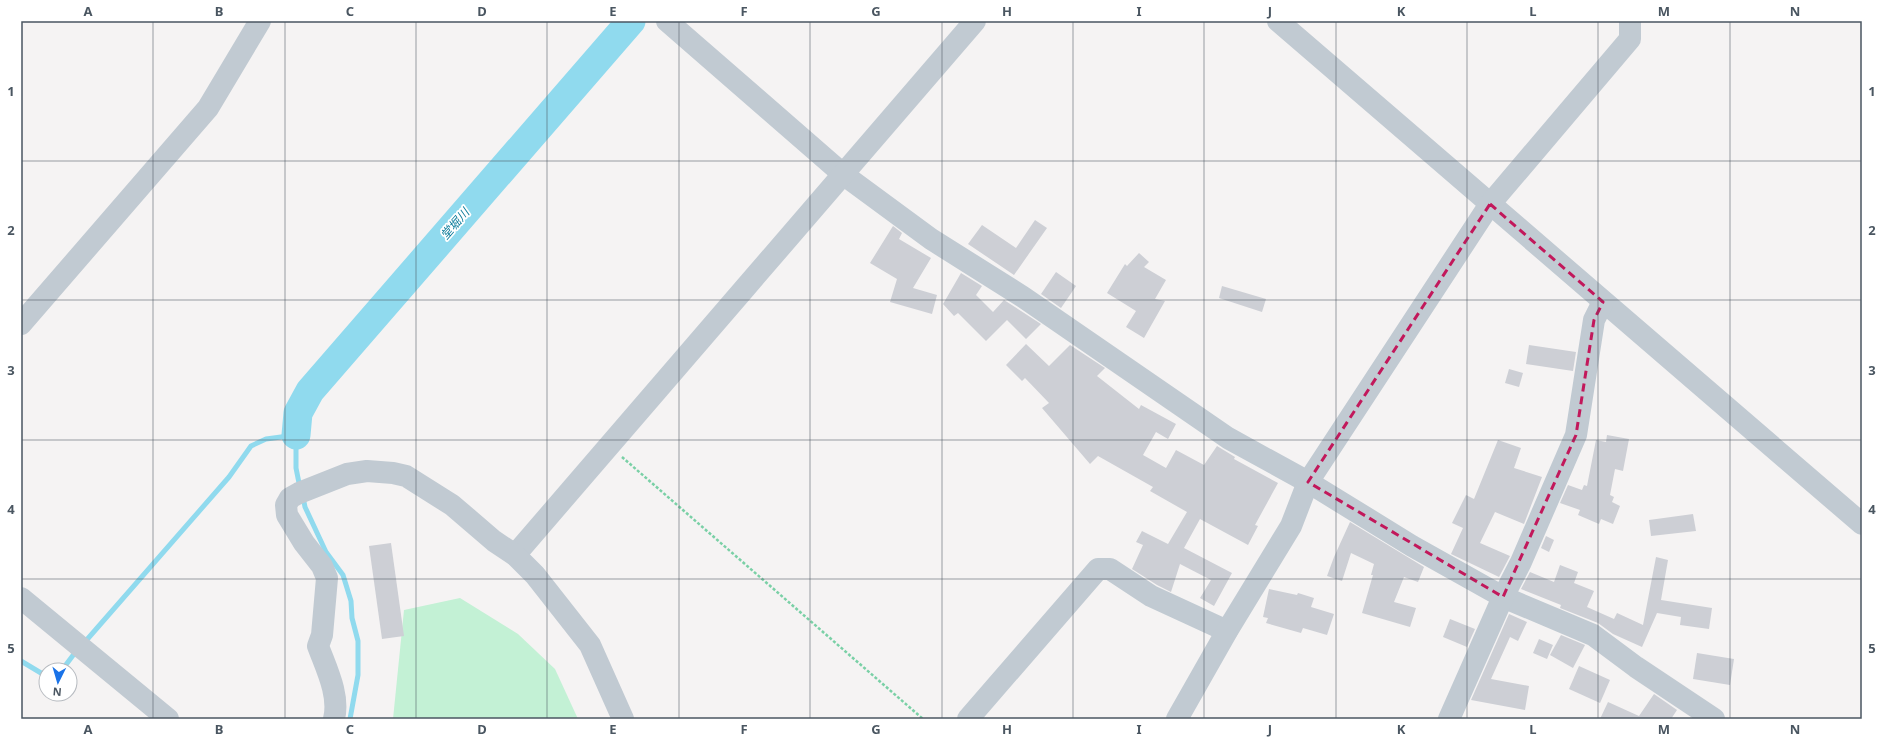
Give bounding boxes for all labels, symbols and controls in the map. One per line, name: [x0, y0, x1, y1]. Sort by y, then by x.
text: A: [84, 2, 93, 20]
text: B: [215, 2, 223, 20]
text: C: [346, 2, 354, 20]
text: D: [477, 2, 487, 20]
text: E: [609, 2, 617, 20]
text: F: [740, 2, 748, 20]
text: G: [871, 2, 881, 20]
text: H: [1002, 2, 1012, 20]
text: I: [1136, 2, 1142, 20]
text: J: [1267, 2, 1272, 20]
text: K: [1397, 2, 1406, 20]
text: L: [1529, 2, 1537, 20]
text: M: [1658, 2, 1670, 20]
text: N: [1790, 2, 1800, 20]
text: 1: [7, 82, 15, 100]
text: 1: [1868, 82, 1876, 100]
water label: 堂堀川: [436, 203, 474, 243]
text: 2: [7, 221, 15, 239]
text: 2: [1868, 221, 1876, 239]
text: 3: [7, 361, 15, 379]
text: 3: [1868, 361, 1876, 379]
text: 4: [7, 500, 15, 518]
text: 4: [1868, 500, 1876, 518]
text: 5: [7, 639, 15, 657]
text: 5: [1868, 639, 1876, 657]
north arrow: [38, 662, 78, 702]
text: N: [52, 685, 62, 700]
text: A: [84, 720, 93, 738]
text: B: [215, 720, 223, 738]
text: C: [346, 720, 354, 738]
text: D: [477, 720, 487, 738]
text: E: [609, 720, 617, 738]
text: F: [740, 720, 748, 738]
text: G: [871, 720, 881, 738]
text: H: [1002, 720, 1012, 738]
text: I: [1136, 720, 1142, 738]
text: J: [1267, 720, 1272, 738]
text: K: [1397, 720, 1406, 738]
text: L: [1529, 720, 1537, 738]
text: M: [1658, 720, 1670, 738]
text: N: [1790, 720, 1800, 738]

